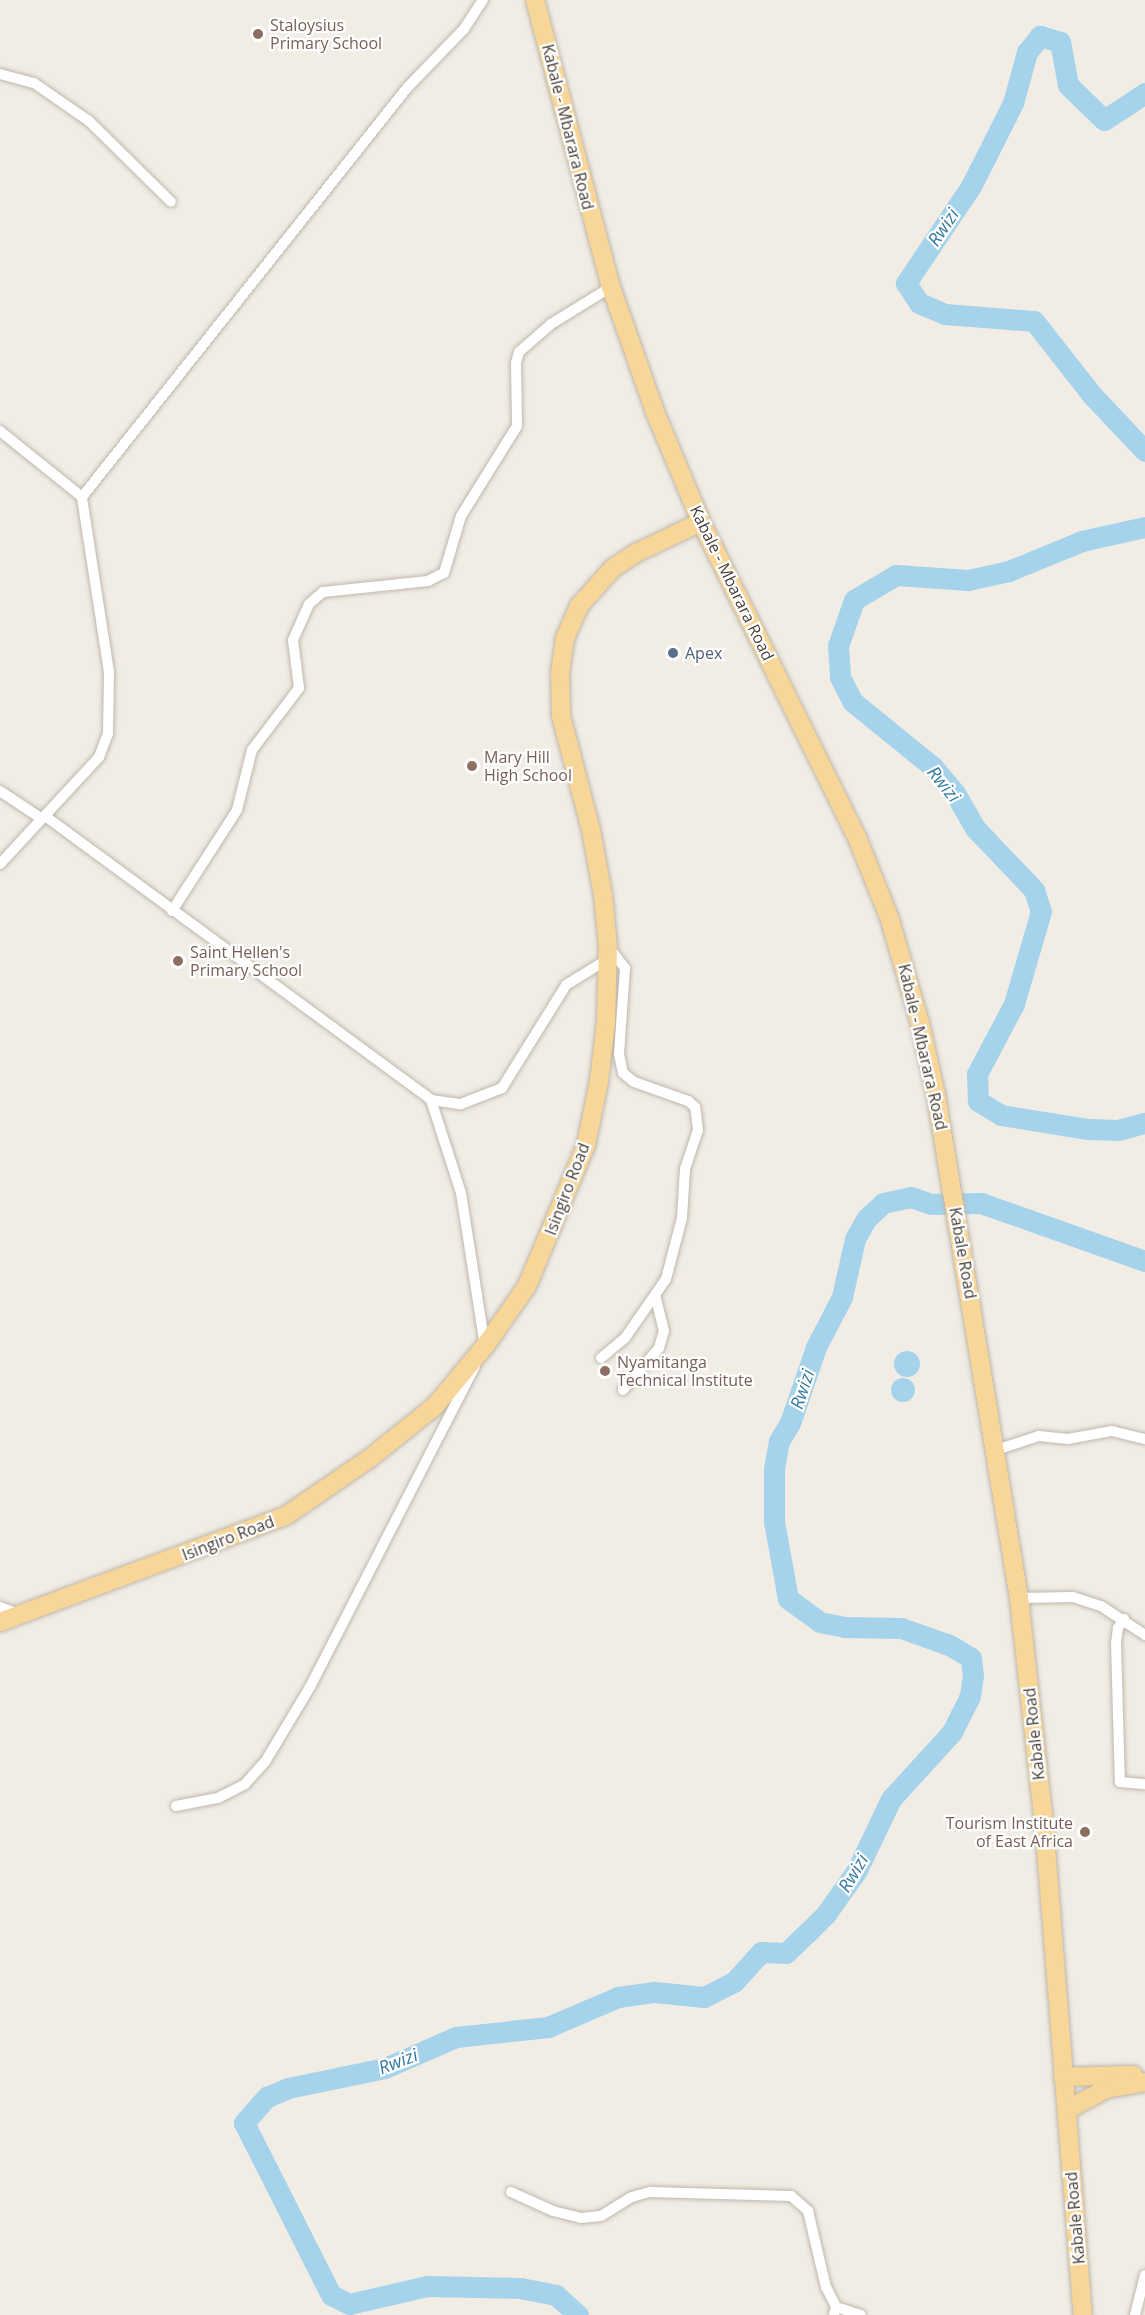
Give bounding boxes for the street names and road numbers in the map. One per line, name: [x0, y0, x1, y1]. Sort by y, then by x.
street label: Kabale - Mbarara Road: [538, 42, 598, 212]
street label: Kabale - Mbarara Road: [686, 502, 778, 664]
street label: Kabale - Mbarara Road: [895, 962, 951, 1132]
street label: Isingiro Road: [541, 1140, 593, 1238]
street label: Kabale Road: [945, 1206, 981, 1300]
street label: Isingiro Road: [179, 1512, 277, 1564]
street label: Kabale Road: [1020, 1687, 1048, 1781]
street label: Kabale Road: [1061, 2171, 1089, 2265]

